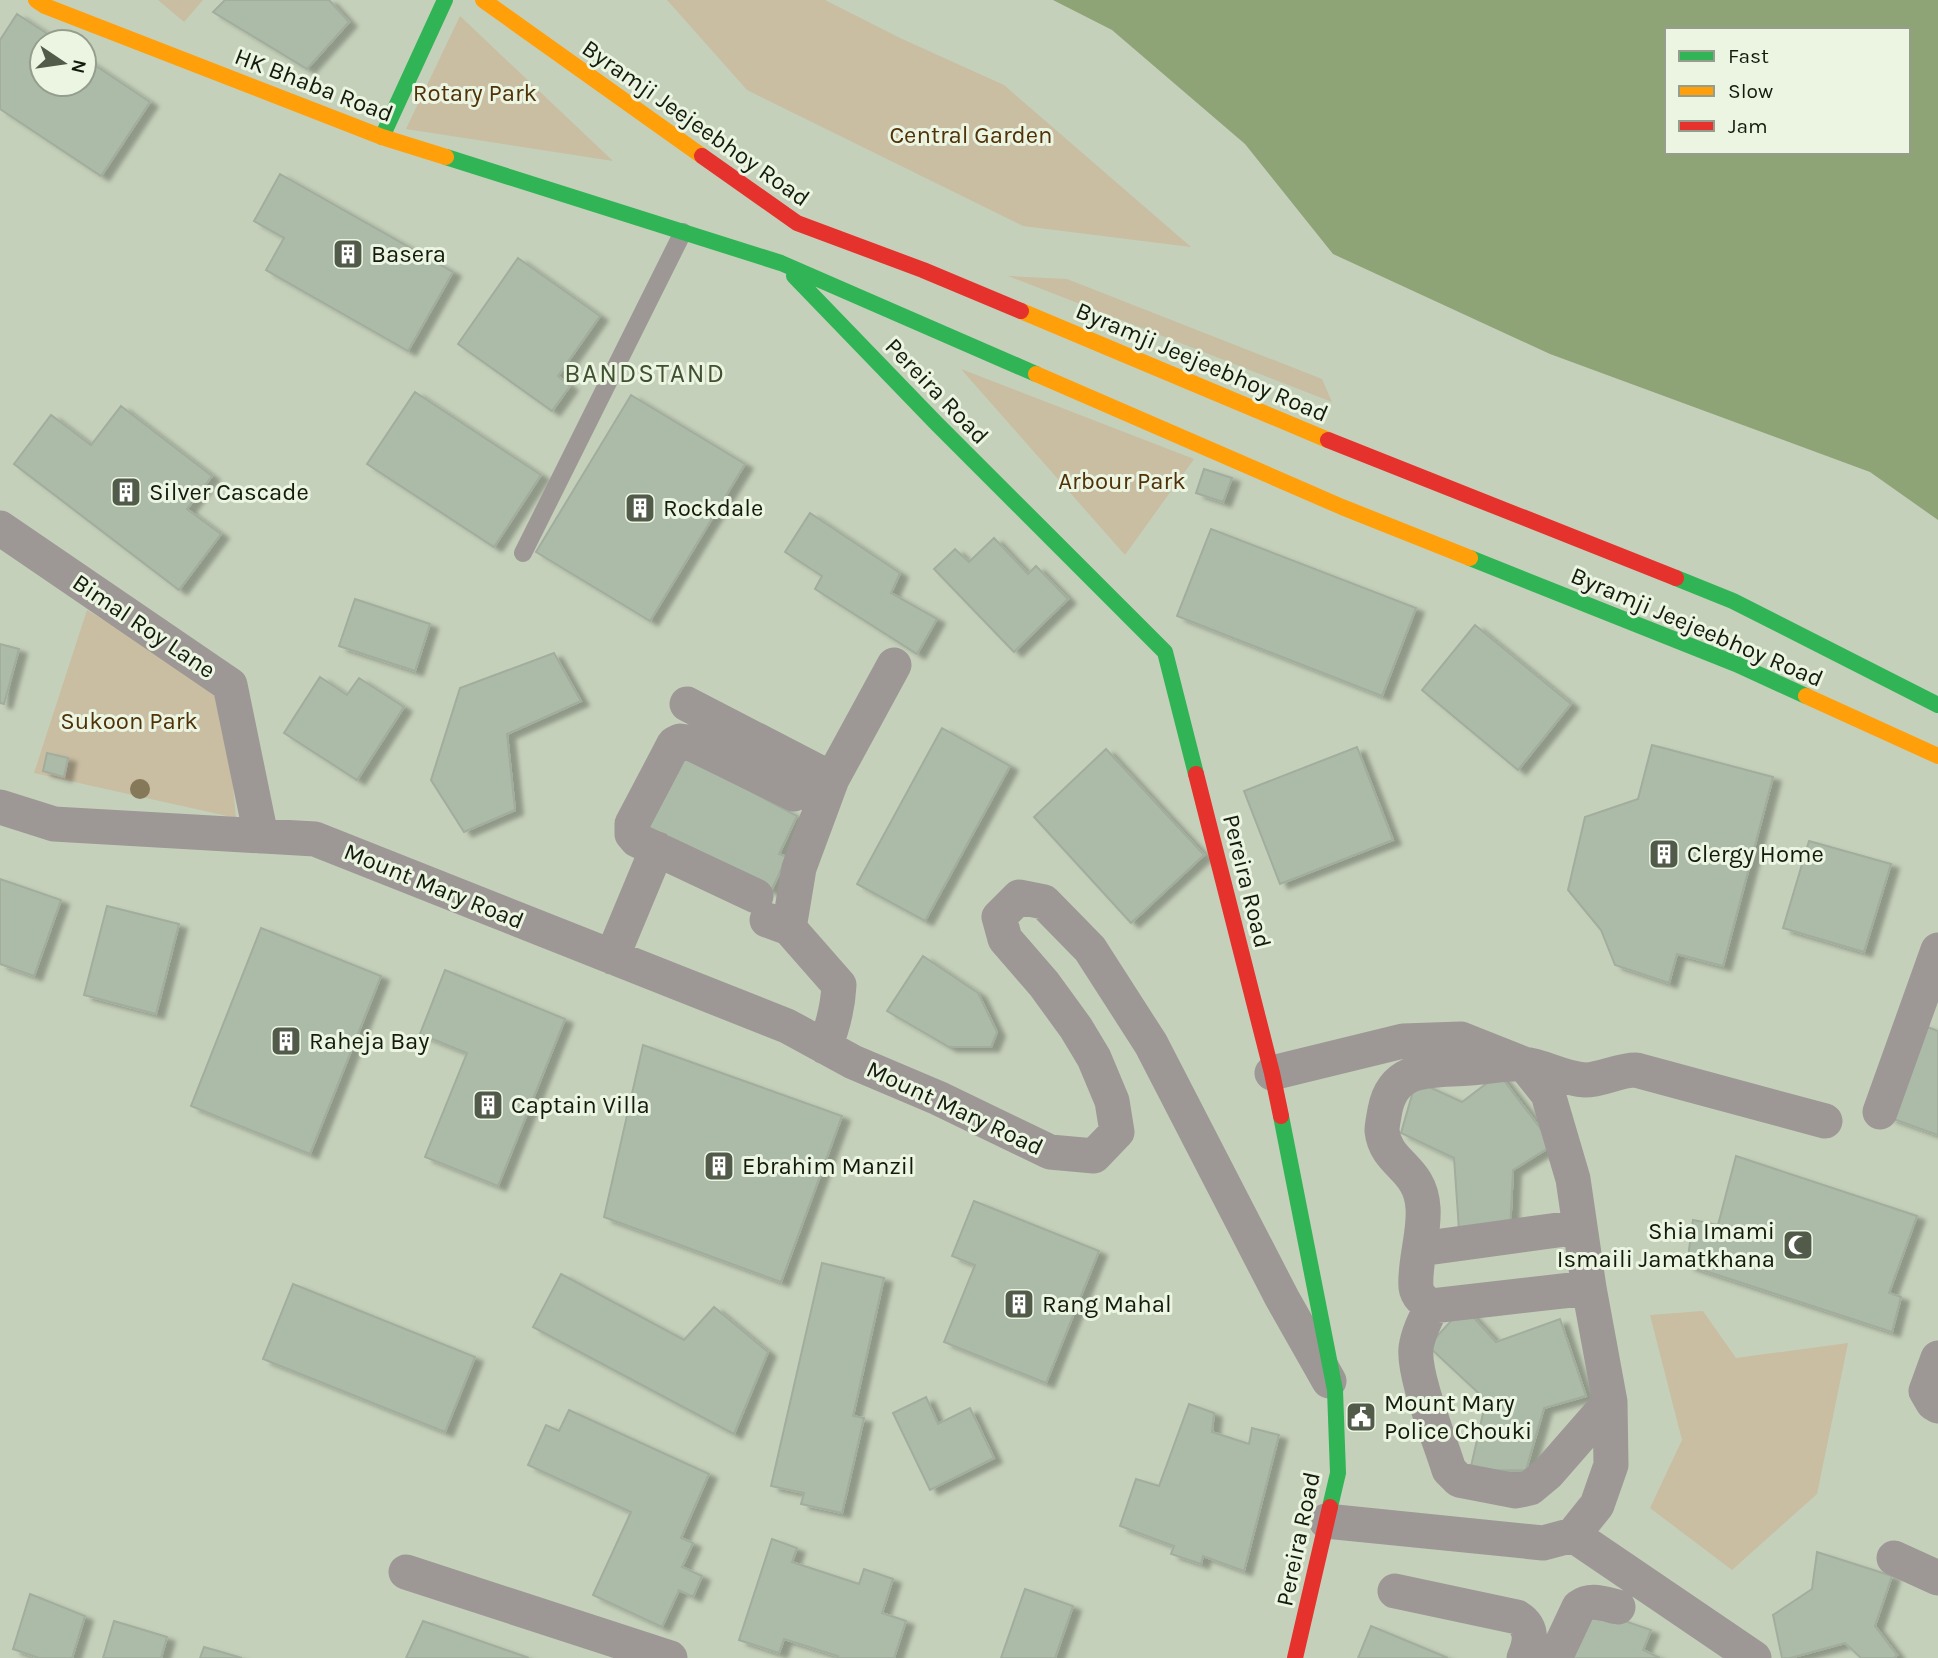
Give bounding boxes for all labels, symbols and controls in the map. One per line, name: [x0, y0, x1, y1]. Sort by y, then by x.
north arrow: [28, 28, 98, 98]
legend: [1665, 28, 1910, 154]
street label: Byramji Jeejeebhoy Road: [577, 34, 815, 212]
street label: HK Bhaba Road: [231, 42, 397, 128]
text: Fast: [1728, 44, 1769, 68]
text: N: [66, 57, 91, 76]
park label: Rotary Park: [413, 79, 537, 107]
text: Slow: [1728, 79, 1773, 103]
text: Jam: [1728, 114, 1768, 138]
park label: Central Garden: [889, 121, 1053, 149]
building icon: Basera: [331, 237, 365, 271]
place label: Basera: [371, 240, 446, 268]
street label: Byramji Jeejeebhoy Road: [1072, 296, 1332, 428]
street label: Pereira Road: [879, 332, 995, 450]
district label: BANDSTAND: [564, 358, 726, 389]
park label: Arbour Park: [1058, 467, 1186, 495]
building icon: Silver Cascade: [109, 475, 143, 509]
place label: Silver Cascade: [149, 478, 309, 506]
building icon: Rockdale: [623, 491, 657, 525]
place label: Rockdale: [663, 494, 763, 522]
street label: Byramji Jeejeebhoy Road: [1567, 561, 1827, 693]
street label: Bimal Roy Lane: [67, 568, 221, 684]
park label: Sukoon Park: [60, 707, 198, 735]
street label: Pereira Road: [1217, 811, 1277, 951]
street label: Mount Mary Road: [340, 837, 528, 935]
building icon: Clergy Home: [1647, 837, 1681, 871]
place label: Clergy Home: [1687, 840, 1824, 868]
building icon: Raheja Bay: [269, 1024, 303, 1058]
place label: Raheja Bay: [309, 1027, 429, 1055]
street label: Mount Mary Road: [862, 1055, 1048, 1161]
building icon: Captain Villa: [471, 1088, 505, 1122]
place label: Captain Villa: [511, 1091, 650, 1119]
building icon: Ebrahim Manzil: [702, 1149, 736, 1183]
place label: Ebrahim Manzil: [742, 1152, 915, 1180]
place label: Shia Imami Ismaili Jamatkhana: [1557, 1217, 1775, 1273]
mosque icon: Shia Imami Ismaili Jamatkhana: [1781, 1228, 1815, 1262]
building icon: Rang Mahal: [1002, 1287, 1036, 1321]
place label: Rang Mahal: [1042, 1290, 1172, 1318]
place label: Mount Mary Police Chouki: [1384, 1389, 1532, 1445]
public building icon: Mount Mary Police Chouki: [1344, 1400, 1378, 1434]
street label: Pereira Road: [1270, 1469, 1326, 1609]

